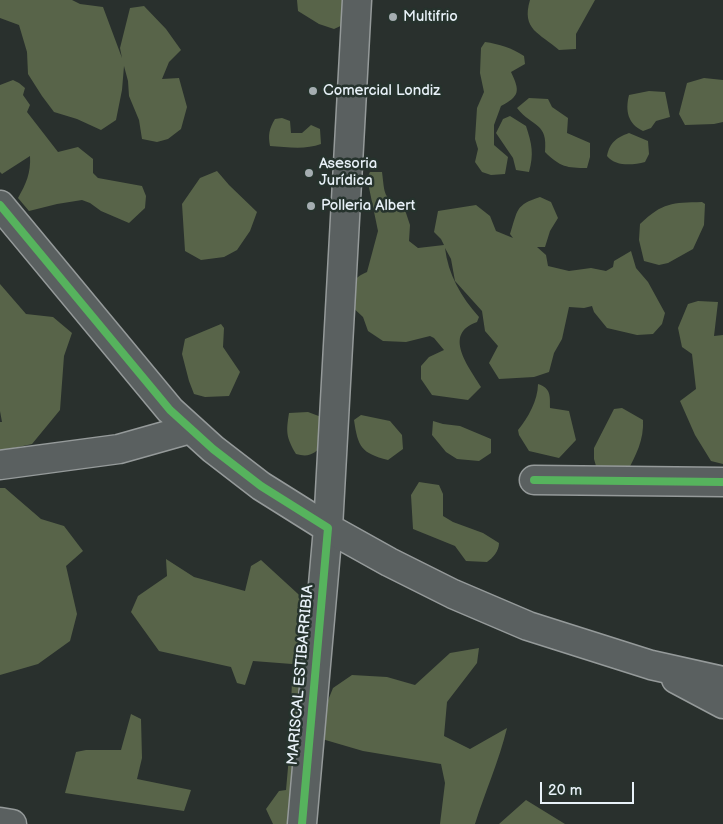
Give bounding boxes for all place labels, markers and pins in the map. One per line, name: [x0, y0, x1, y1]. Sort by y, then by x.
place label: Multifrio: [403, 8, 458, 26]
marker: Multifrio: [387, 11, 399, 23]
place label: Comercial Londiz: [323, 82, 440, 100]
marker: Comercial Londiz: [307, 85, 319, 97]
place label: Asesoria Jurídica: [319, 155, 377, 190]
marker: Asesoria Jurídica: [303, 167, 315, 179]
place label: Polleria Albert: [321, 197, 415, 215]
marker: Polleria Albert: [305, 200, 317, 212]

